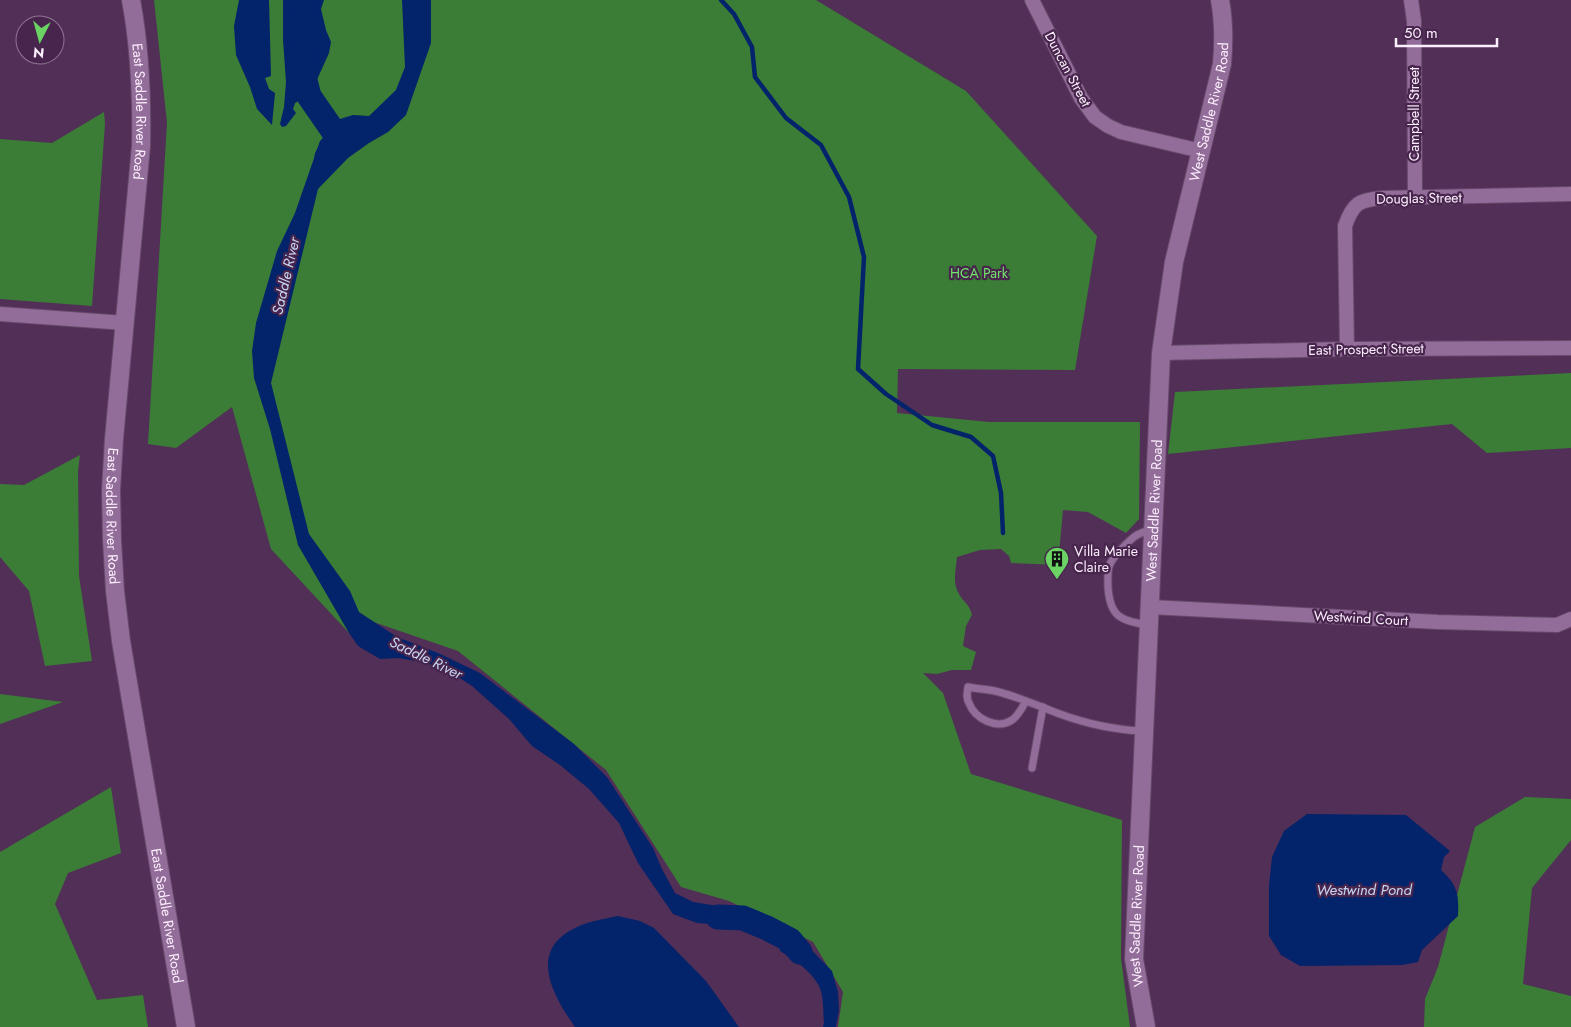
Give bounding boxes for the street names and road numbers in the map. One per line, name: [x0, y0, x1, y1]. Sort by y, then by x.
street label: Duncan Street: [1040, 28, 1097, 111]
street label: East Saddle River Road: [127, 42, 151, 180]
street label: West Saddle River Road: [1184, 42, 1233, 183]
street label: Campbell Street: [1404, 66, 1424, 161]
street label: Douglas Street: [1376, 187, 1463, 209]
street label: East Prospect Street: [1308, 338, 1425, 360]
street label: West Saddle River Road: [1141, 439, 1167, 582]
street label: East Saddle River Road: [101, 447, 125, 585]
street label: Westwind Court: [1313, 606, 1409, 630]
street label: West Saddle River Road: [1124, 845, 1149, 988]
street label: East Saddle River Road: [146, 847, 188, 985]

